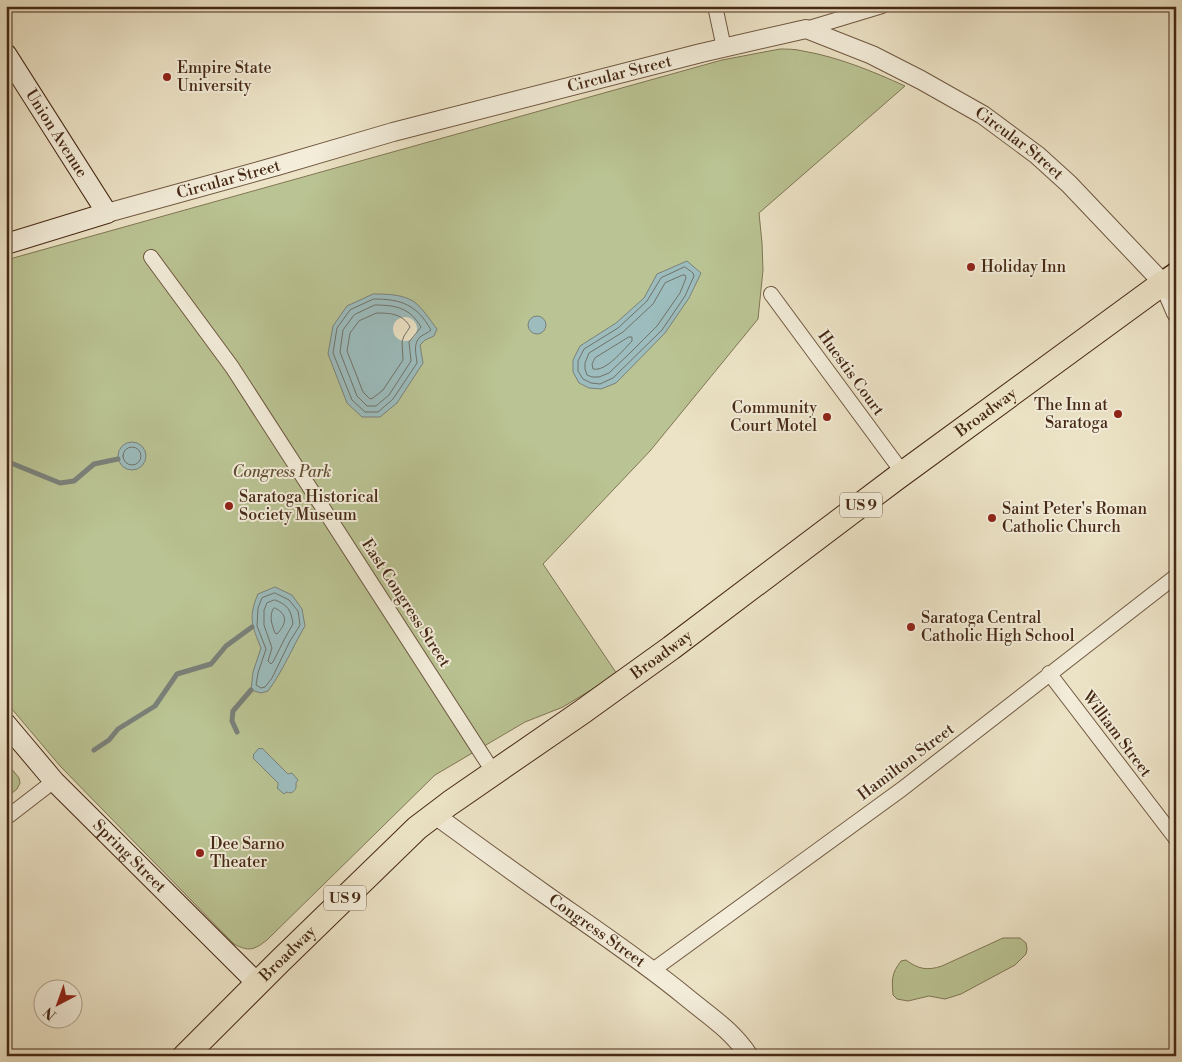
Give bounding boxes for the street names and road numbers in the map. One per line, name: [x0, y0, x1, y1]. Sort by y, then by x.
street label: Circular Street: [565, 51, 674, 97]
street label: Union Avenue: [21, 85, 92, 181]
street label: Circular Street: [972, 103, 1068, 184]
street label: Circular Street: [174, 155, 283, 203]
street label: Huestis Court: [813, 326, 889, 420]
street label: Broadway: [951, 383, 1021, 442]
road number: US 9: [840, 492, 882, 518]
street label: East Congress Street: [357, 535, 455, 671]
street label: Broadway: [626, 625, 696, 684]
street label: William Street: [1077, 686, 1156, 781]
street label: Hamilton Street: [854, 719, 958, 805]
street label: Spring Street: [89, 815, 171, 897]
road number: US 9: [324, 886, 366, 910]
street label: Congress Street: [545, 890, 650, 972]
street label: Broadway: [255, 921, 320, 986]

